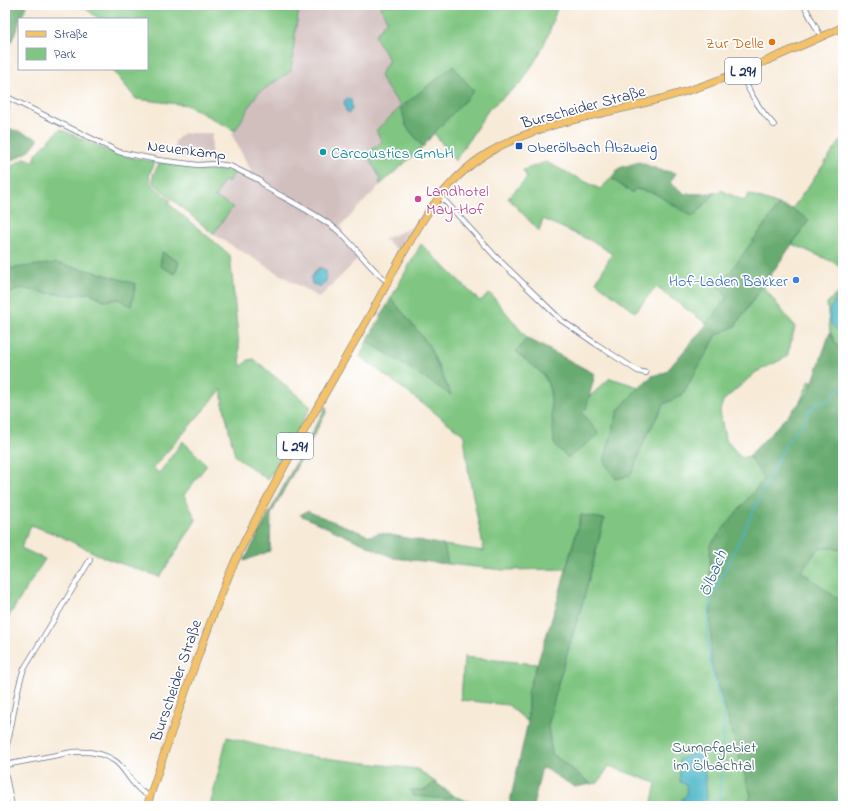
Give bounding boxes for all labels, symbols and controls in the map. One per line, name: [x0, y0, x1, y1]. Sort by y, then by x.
legend: [18, 18, 148, 70]
text: Straße: [54, 26, 88, 44]
place label: Zur Delle: [705, 32, 765, 56]
marker: Zur Delle: [767, 37, 777, 47]
text: Park: [54, 46, 76, 64]
road number: L 291: [725, 58, 761, 84]
street label: Burscheider Straße: [518, 80, 649, 136]
street label: Neuenkamp: [146, 134, 228, 168]
place label: Oberölbach Abzweig: [527, 136, 657, 160]
marker: Oberölbach Abzweig: [514, 141, 524, 151]
place label: Carcoustics GmbH: [331, 142, 454, 166]
marker: Carcoustics GmbH: [318, 147, 328, 157]
place label: Landhotel May-Hof: [426, 180, 489, 222]
marker: Landhotel May-Hof: [413, 194, 423, 204]
place label: Hof-Laden Bakker: [669, 270, 788, 294]
marker: Hof-Laden Bakker: [791, 275, 801, 285]
road number: L 291: [277, 433, 313, 459]
water label: Ölbach: [693, 546, 735, 600]
street label: Burscheider Straße: [144, 616, 209, 746]
park label: Sumpfgebiet im Ölbachtal: [672, 736, 757, 778]

